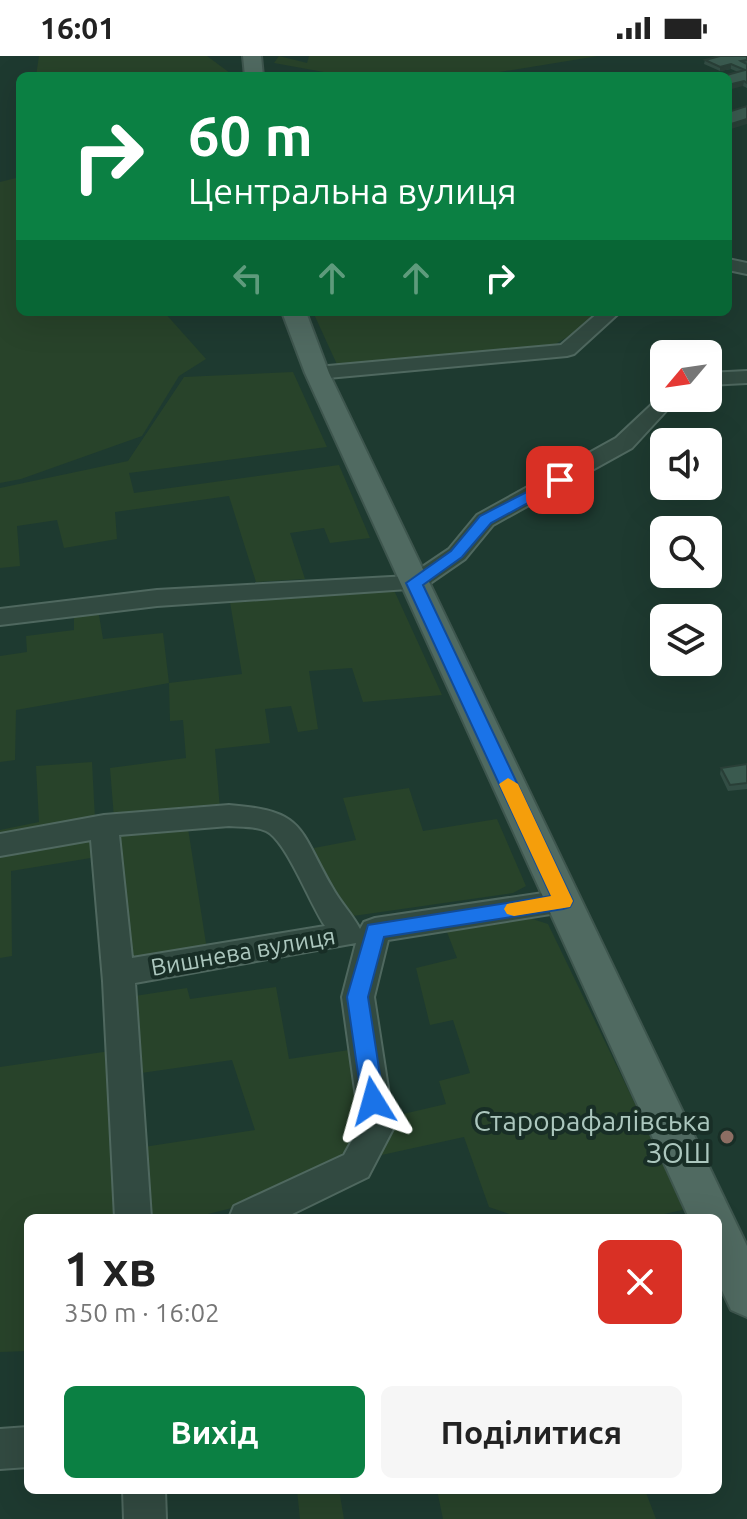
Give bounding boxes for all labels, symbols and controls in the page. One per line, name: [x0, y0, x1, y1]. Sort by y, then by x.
text: 16:01: [40, 11, 115, 45]
icon: right: [56, 104, 160, 208]
text: 60 m: [188, 104, 313, 167]
text: Центральна вулиця: [188, 170, 517, 211]
icon: left: [226, 256, 270, 300]
icon: ahead: [310, 256, 354, 300]
icon: ahead: [394, 256, 438, 300]
icon: right: [478, 256, 522, 300]
north arrow: [650, 340, 722, 412]
map controls: [650, 340, 722, 676]
button: sound: [650, 428, 722, 500]
pin: [526, 446, 594, 514]
icon: arrive: [538, 458, 582, 502]
button: search: [650, 516, 722, 588]
button: layers: [650, 604, 722, 676]
street label: Вишнева вулиця: [149, 922, 337, 981]
position arrow: [331, 1059, 415, 1143]
place label: Старорафалівська ЗОШ: [473, 1105, 711, 1168]
marker: Старорафалівська ЗОШ: [718, 1128, 736, 1146]
button: close: [598, 1240, 682, 1324]
text: 1 хв: [64, 1241, 157, 1295]
text: 350 m · 16:02: [64, 1298, 220, 1327]
button: Вихід: [64, 1386, 365, 1478]
button: Поділитися: [381, 1386, 682, 1478]

